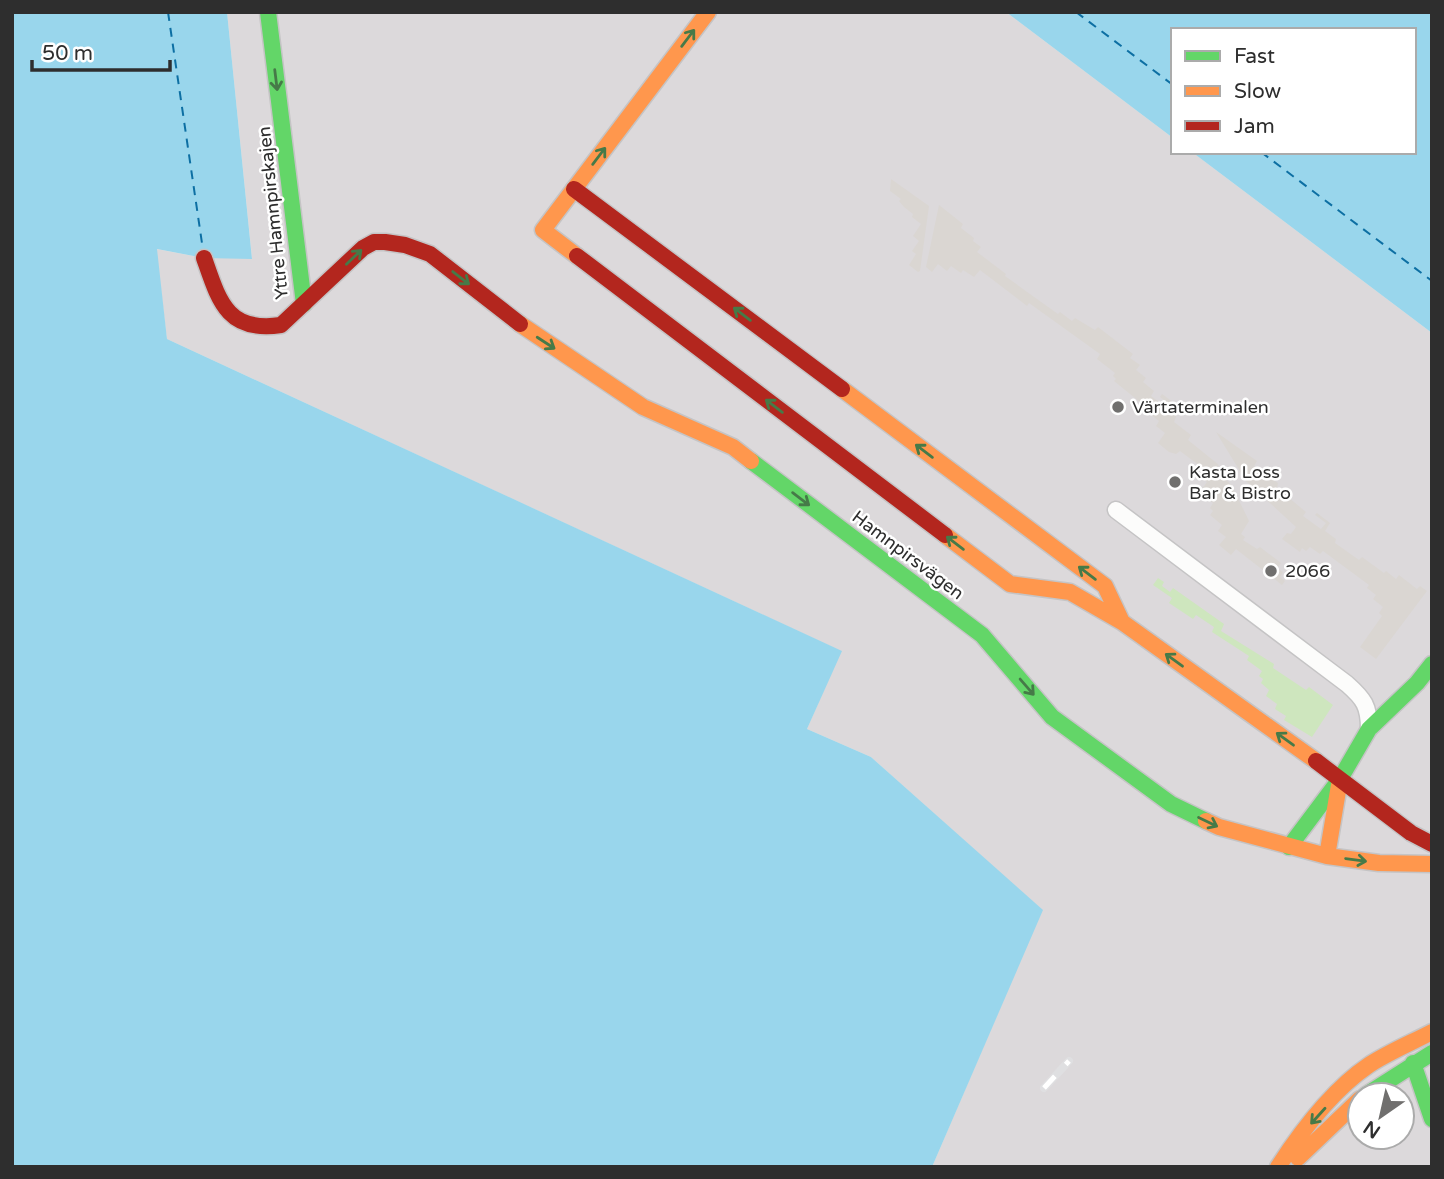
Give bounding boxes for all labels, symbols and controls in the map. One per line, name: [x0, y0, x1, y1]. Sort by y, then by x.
scale bar: [32, 28, 170, 72]
legend: [1171, 28, 1416, 154]
one-way arrow: [680, 30, 695, 48]
text: 50 m: [42, 41, 93, 66]
text: Fast: [1234, 44, 1275, 69]
one-way arrow: [270, 68, 283, 91]
text: Slow: [1234, 79, 1282, 104]
text: Jam: [1234, 114, 1275, 139]
street label: Yttre Hamnpirskajen: [253, 125, 293, 301]
one-way arrow: [591, 147, 606, 166]
one-way arrow: [345, 248, 362, 265]
one-way arrow: [451, 270, 469, 285]
one-way arrow: [733, 307, 752, 322]
one-way arrow: [535, 336, 555, 350]
place label: Värtaterminalen: [1132, 396, 1269, 418]
one-way arrow: [765, 398, 784, 413]
marker: Värtaterminalen: [1110, 399, 1126, 415]
one-way arrow: [915, 443, 934, 458]
place label: Kasta Loss Bar & Bistro: [1189, 461, 1291, 504]
marker: Kasta Loss Bar & Bistro: [1167, 474, 1183, 490]
one-way arrow: [792, 491, 811, 506]
street label: Hamnpirsvägen: [848, 506, 968, 604]
one-way arrow: [947, 535, 965, 550]
place label: 2066: [1285, 560, 1330, 582]
marker: 2066: [1263, 563, 1279, 579]
one-way arrow: [1078, 566, 1097, 580]
one-way arrow: [1165, 653, 1184, 667]
one-way arrow: [1018, 678, 1034, 696]
one-way arrow: [1276, 732, 1295, 746]
one-way arrow: [1197, 815, 1218, 829]
one-way arrow: [1344, 853, 1367, 866]
north arrow: [1346, 1081, 1416, 1151]
one-way arrow: [1310, 1107, 1326, 1125]
text: N: [1360, 1116, 1385, 1143]

